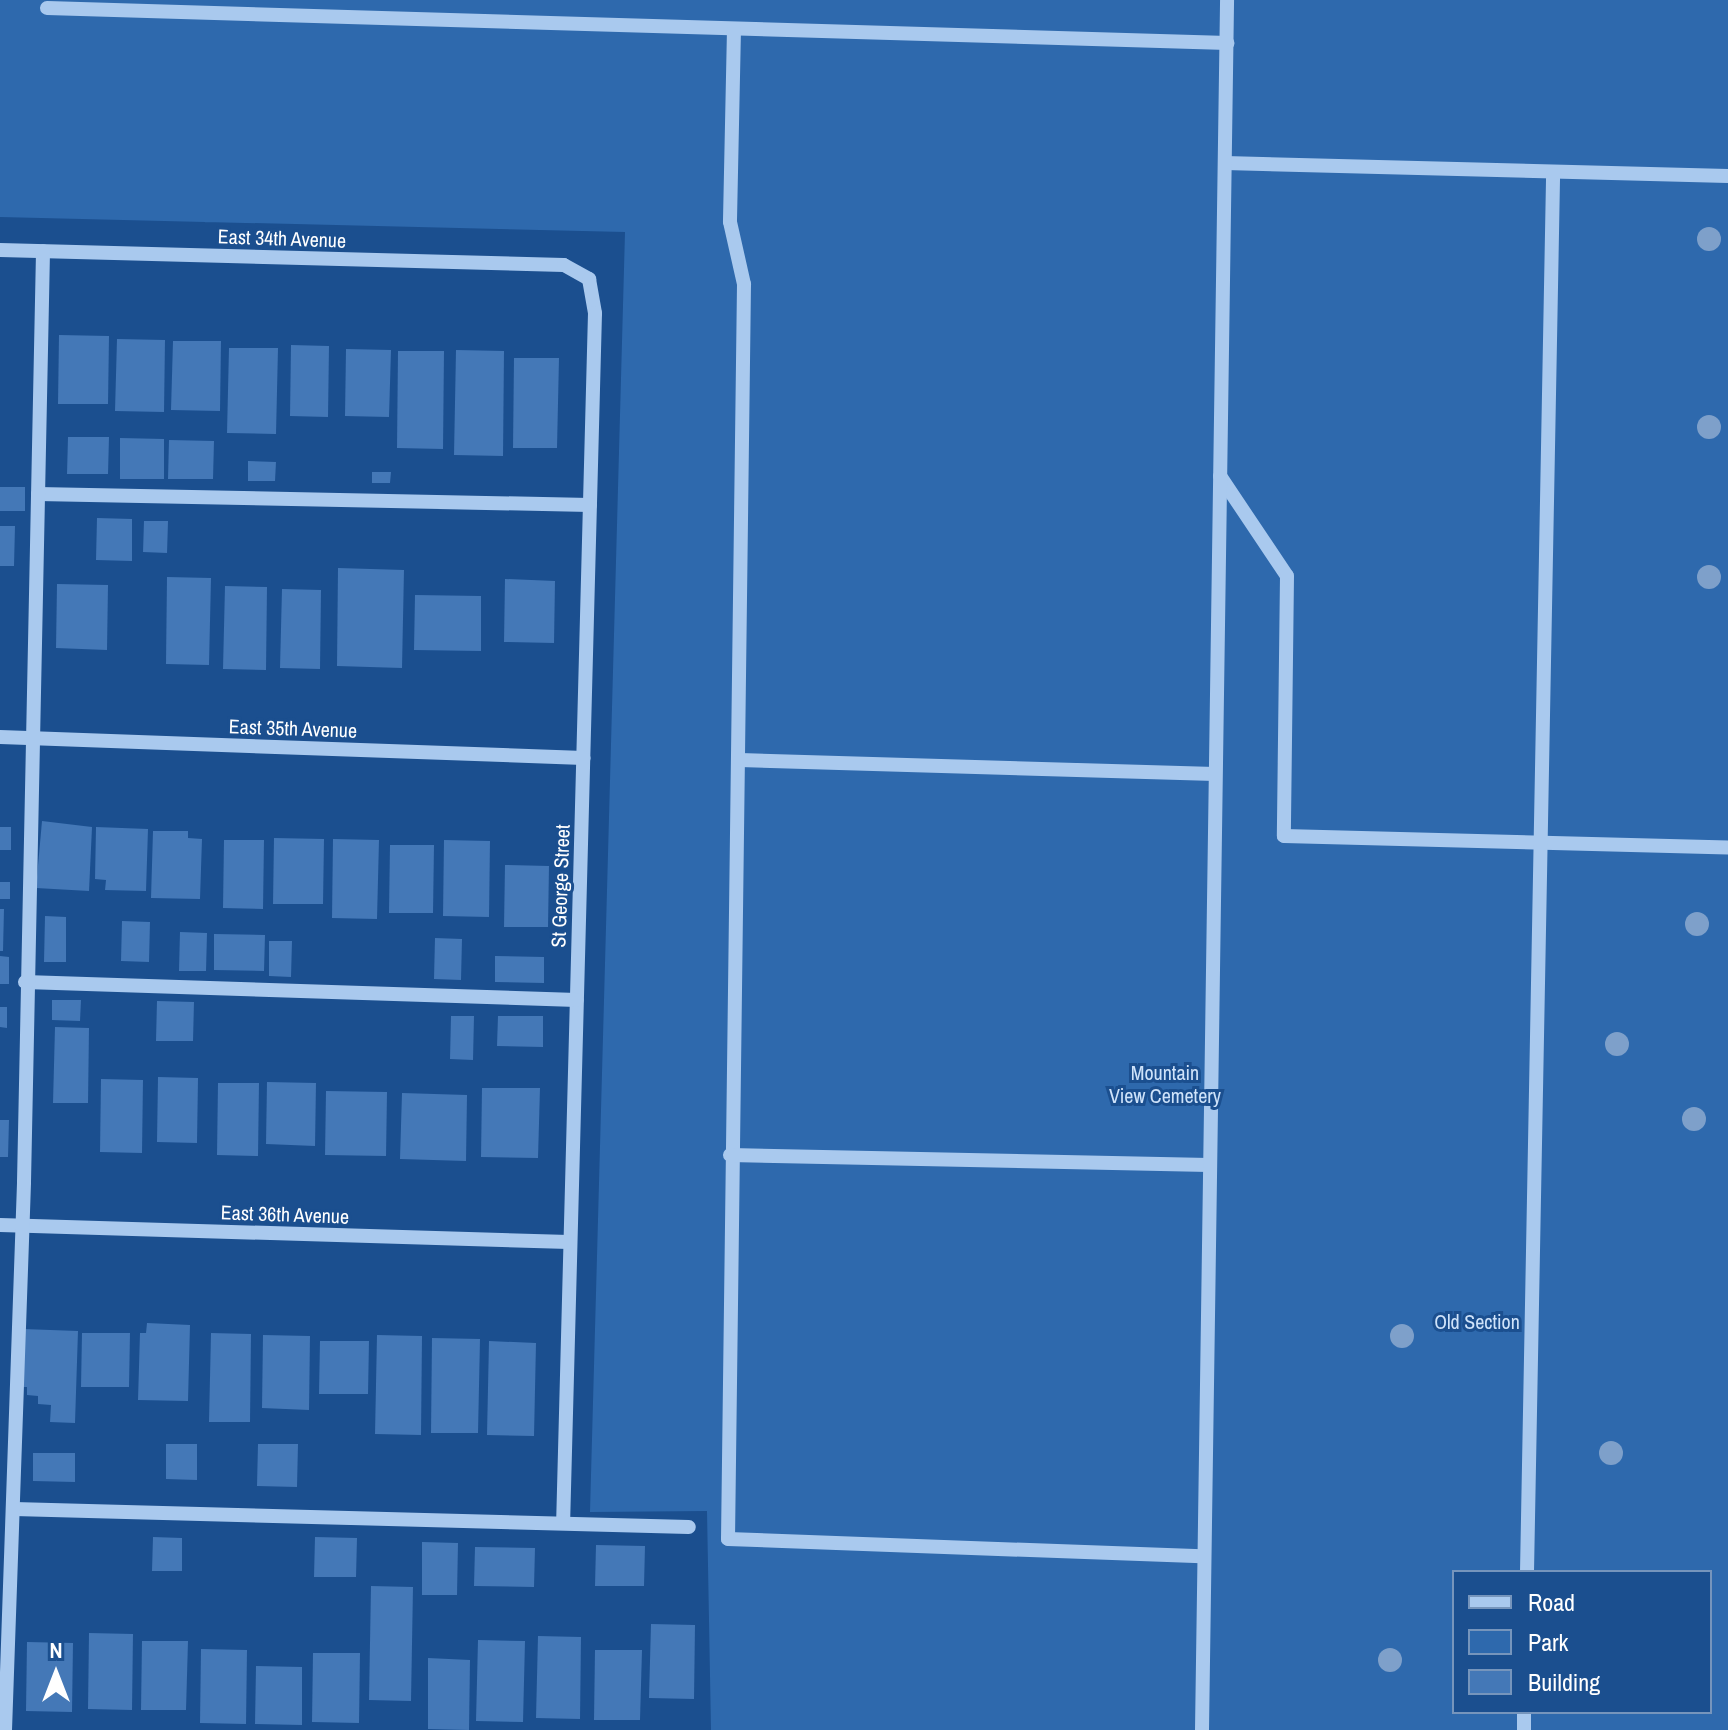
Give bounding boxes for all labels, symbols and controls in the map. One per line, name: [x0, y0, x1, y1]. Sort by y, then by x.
street label: East 34th Avenue: [217, 224, 347, 252]
street label: East 35th Avenue: [228, 714, 358, 742]
street label: St George Street: [546, 824, 574, 948]
park label: Mountain View Cemetery: [1109, 1061, 1221, 1108]
street label: East 36th Avenue: [220, 1200, 350, 1228]
park label: Old Section: [1434, 1309, 1520, 1333]
legend: [1452, 1570, 1712, 1714]
text: Road: [1528, 1586, 1575, 1618]
text: Park: [1528, 1626, 1568, 1658]
north arrow: [16, 1634, 96, 1714]
text: N: [49, 1635, 63, 1665]
text: Building: [1528, 1666, 1600, 1698]

